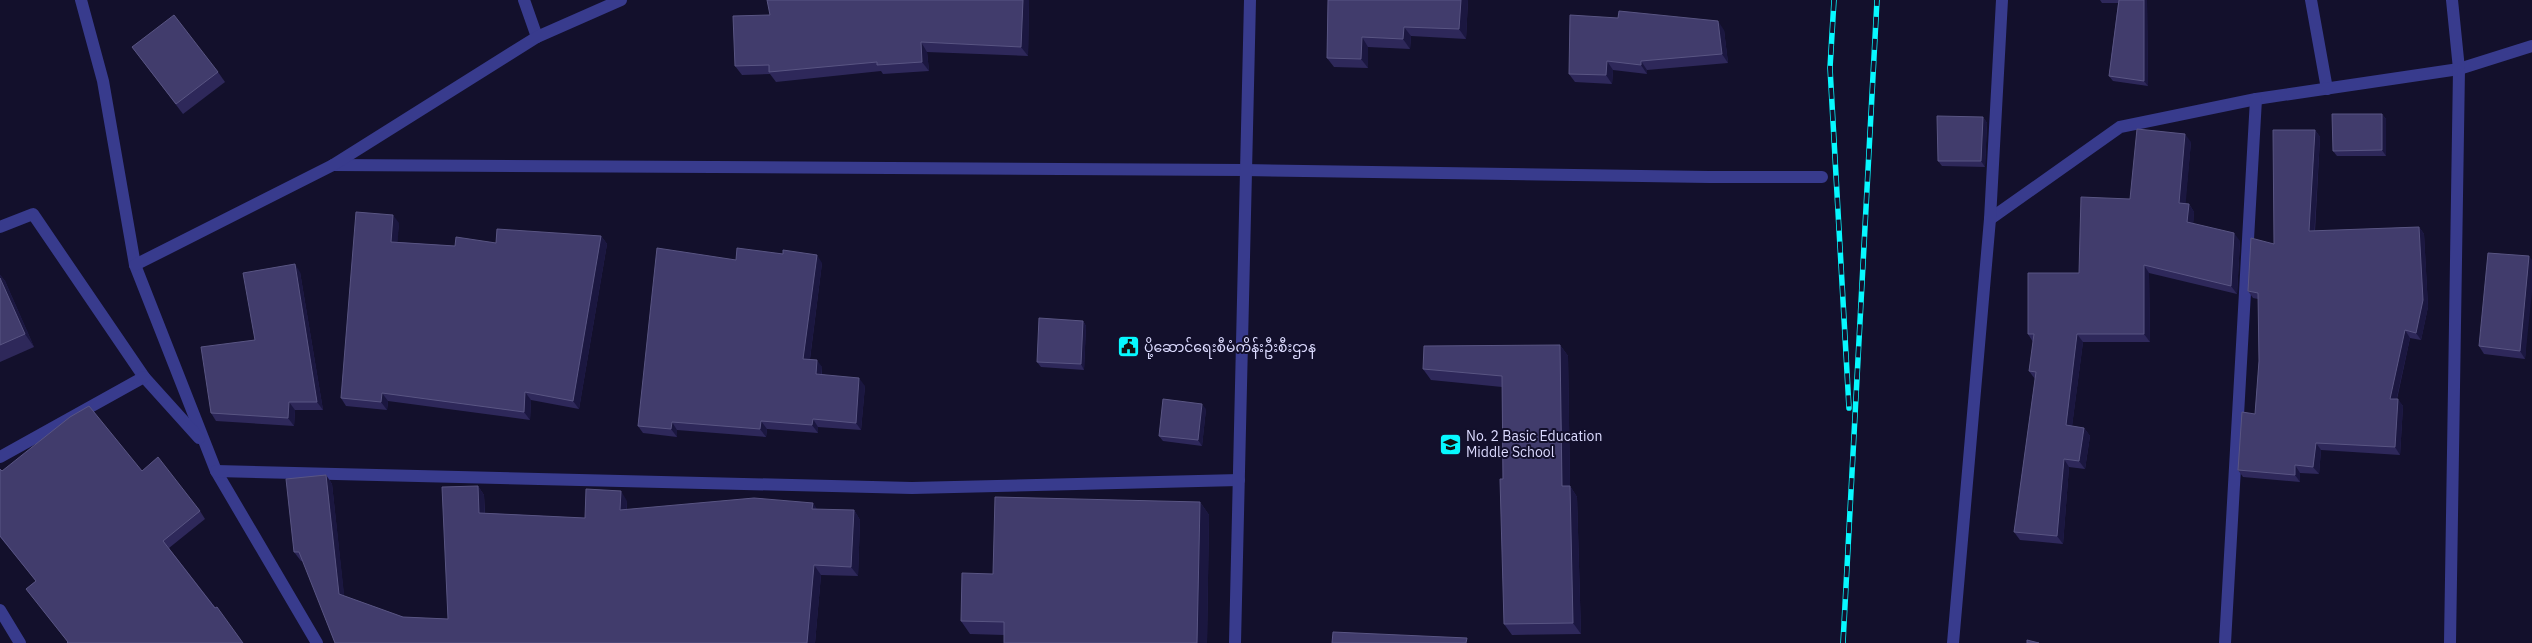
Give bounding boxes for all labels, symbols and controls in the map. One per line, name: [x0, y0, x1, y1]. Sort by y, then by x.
public building icon: ပို့ဆောင်ရေးစီမံကိန်းဦးစီးဌာန: [1116, 335, 1140, 359]
place label: ပို့ဆောင်ရေးစီမံကိန်းဦးစီးဌာန: [1144, 337, 1316, 359]
place label: No. 2 Basic Education Middle School: [1466, 427, 1602, 461]
school or university icon: No. 2 Basic Education Middle School: [1438, 432, 1462, 456]

